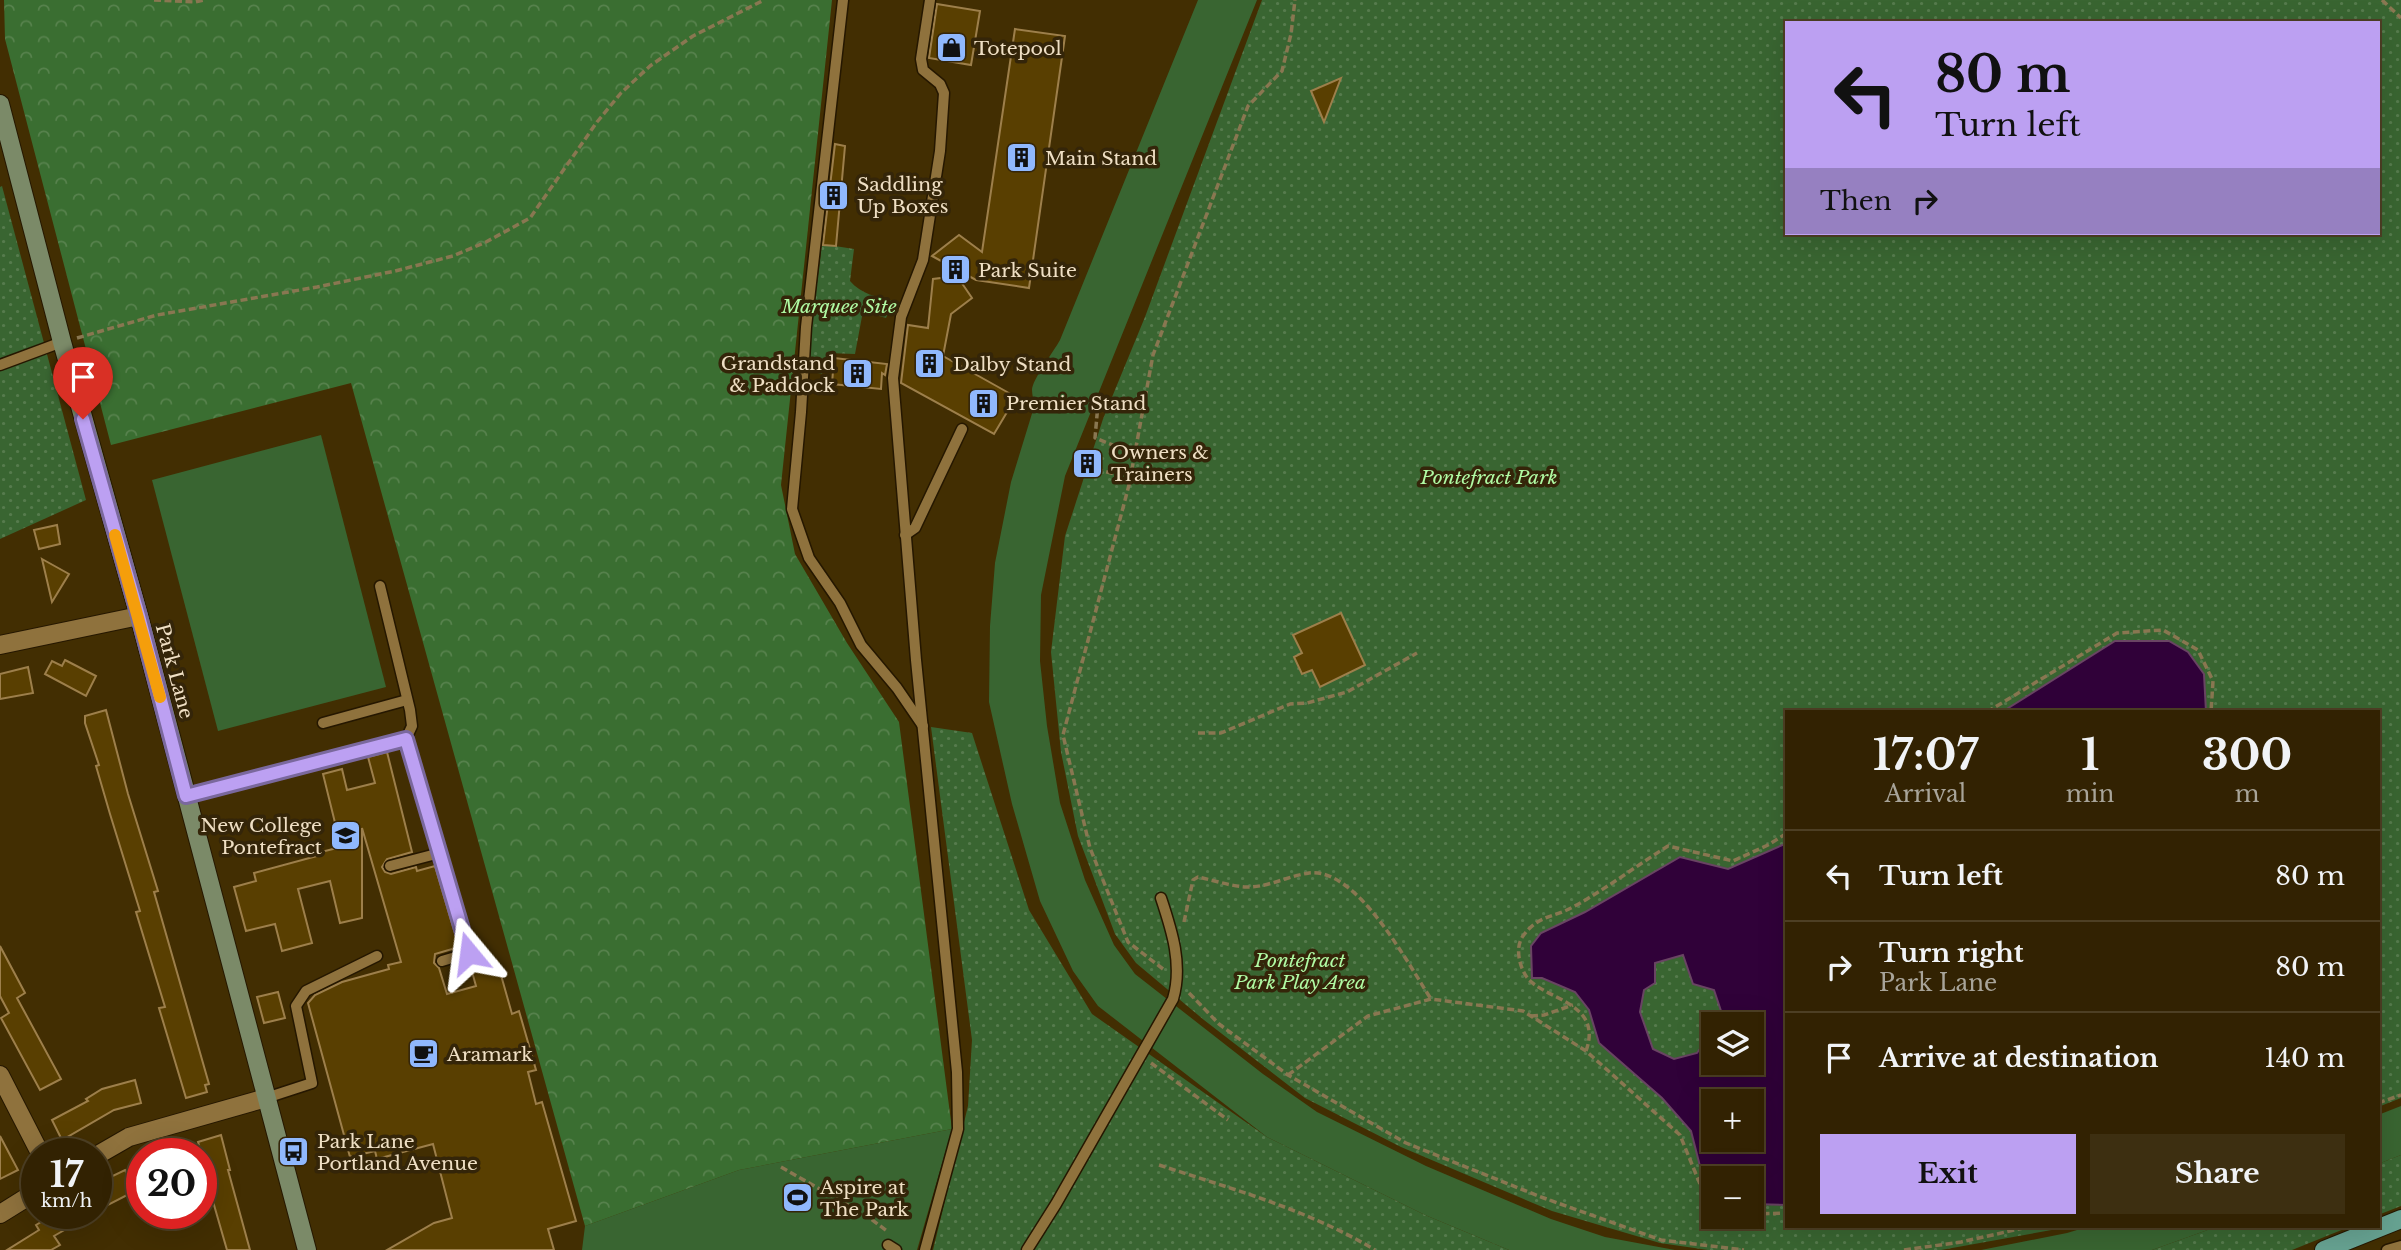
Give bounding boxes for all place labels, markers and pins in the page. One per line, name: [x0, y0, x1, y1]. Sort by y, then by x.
shop icon: Totepool: [934, 31, 968, 65]
place label: Totepool: [974, 37, 1062, 60]
building icon: Main Stand: [1005, 141, 1039, 175]
place label: Main Stand: [1045, 147, 1157, 170]
place label: Saddling Up Boxes: [857, 173, 948, 218]
building icon: Saddling Up Boxes: [817, 178, 851, 212]
building icon: Park Suite: [938, 253, 972, 287]
place label: Park Suite: [978, 259, 1077, 282]
pin: [53, 347, 113, 419]
building icon: Dalby Stand: [913, 347, 947, 381]
place label: Grandstand & Paddock: [721, 352, 835, 397]
place label: Dalby Stand: [953, 353, 1071, 376]
building icon: Grandstand & Paddock: [841, 357, 875, 391]
building icon: Premier Stand: [966, 386, 1000, 420]
place label: Premier Stand: [1006, 392, 1147, 415]
place label: Owners & Trainers: [1111, 441, 1209, 486]
building icon: Owners & Trainers: [1071, 446, 1105, 480]
place label: New College Pontefract: [201, 814, 323, 859]
school or university icon: New College Pontefract: [328, 819, 362, 853]
cafe icon: Aramark: [407, 1037, 441, 1071]
place label: Aramark: [446, 1043, 533, 1066]
place label: Park Lane Portland Avenue: [317, 1130, 478, 1175]
bus stop icon: Park Lane Portland Avenue: [277, 1135, 311, 1169]
place label: Aspire at The Park: [819, 1176, 909, 1221]
sports icon: Aspire at The Park: [780, 1181, 814, 1215]

